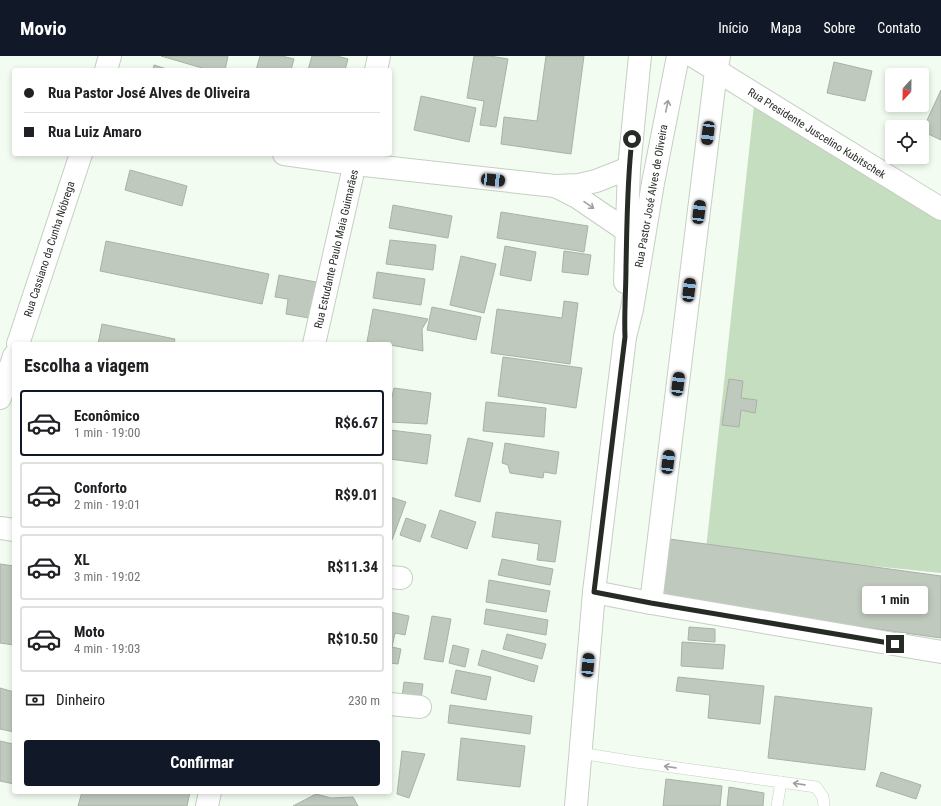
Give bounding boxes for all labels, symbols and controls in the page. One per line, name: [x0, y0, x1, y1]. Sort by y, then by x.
text: Movio: [20, 17, 67, 40]
text: Início: [718, 20, 749, 36]
text: Mapa: [771, 20, 801, 36]
text: Sobre: [823, 20, 855, 36]
text: Contato: [877, 20, 921, 36]
north arrow: [885, 68, 929, 112]
map controls: [885, 68, 929, 164]
text: Rua Pastor José Alves de Oliveira: [48, 84, 250, 102]
street label: Rua Presidente Juscelino Kubitschek: [745, 85, 888, 181]
one-way arrow: [664, 100, 672, 113]
car: [701, 120, 715, 146]
button: locate: [885, 120, 929, 164]
text: Rua Luiz Amaro: [48, 123, 142, 141]
street label: Rua Pastor José Alves de Oliveira: [632, 124, 670, 269]
route start: [623, 130, 641, 148]
street label: Rua Estudante Paulo Maia Guimarães: [312, 168, 361, 330]
car: [480, 173, 506, 187]
street label: Rua Cassiano da Cunha Nóbrega: [21, 180, 78, 319]
car: [692, 199, 706, 225]
one-way arrow: [583, 201, 594, 209]
car: [682, 277, 696, 303]
text: Escolha a viagem: [24, 355, 149, 376]
car: [671, 371, 685, 397]
icon: car: [26, 405, 62, 441]
text: Econômico: [74, 407, 140, 425]
text: R$6.67: [335, 414, 378, 432]
text: 1 min · 19:00: [74, 425, 140, 440]
car: [661, 449, 675, 475]
icon: car: [26, 477, 62, 513]
text: Conforto: [74, 479, 127, 497]
text: R$9.01: [335, 486, 378, 504]
text: 2 min · 19:01: [74, 497, 140, 512]
icon: car: [26, 549, 62, 585]
text: XL: [74, 551, 90, 569]
text: R$11.34: [327, 558, 378, 576]
text: 3 min · 19:02: [74, 569, 140, 584]
callout: 1 min: [862, 586, 928, 614]
text: 1 min: [881, 592, 909, 607]
icon: car: [26, 621, 62, 657]
text: Moto: [74, 623, 105, 641]
text: R$10.50: [327, 630, 378, 648]
route end: [886, 635, 904, 653]
text: 4 min · 19:03: [74, 641, 140, 656]
car: [581, 653, 595, 677]
icon: cash: [24, 689, 46, 711]
text: Dinheiro: [56, 691, 105, 709]
text: 230 m: [348, 693, 380, 708]
button: Confirmar: [24, 740, 380, 786]
one-way arrow: [664, 763, 677, 771]
one-way arrow: [793, 780, 806, 788]

